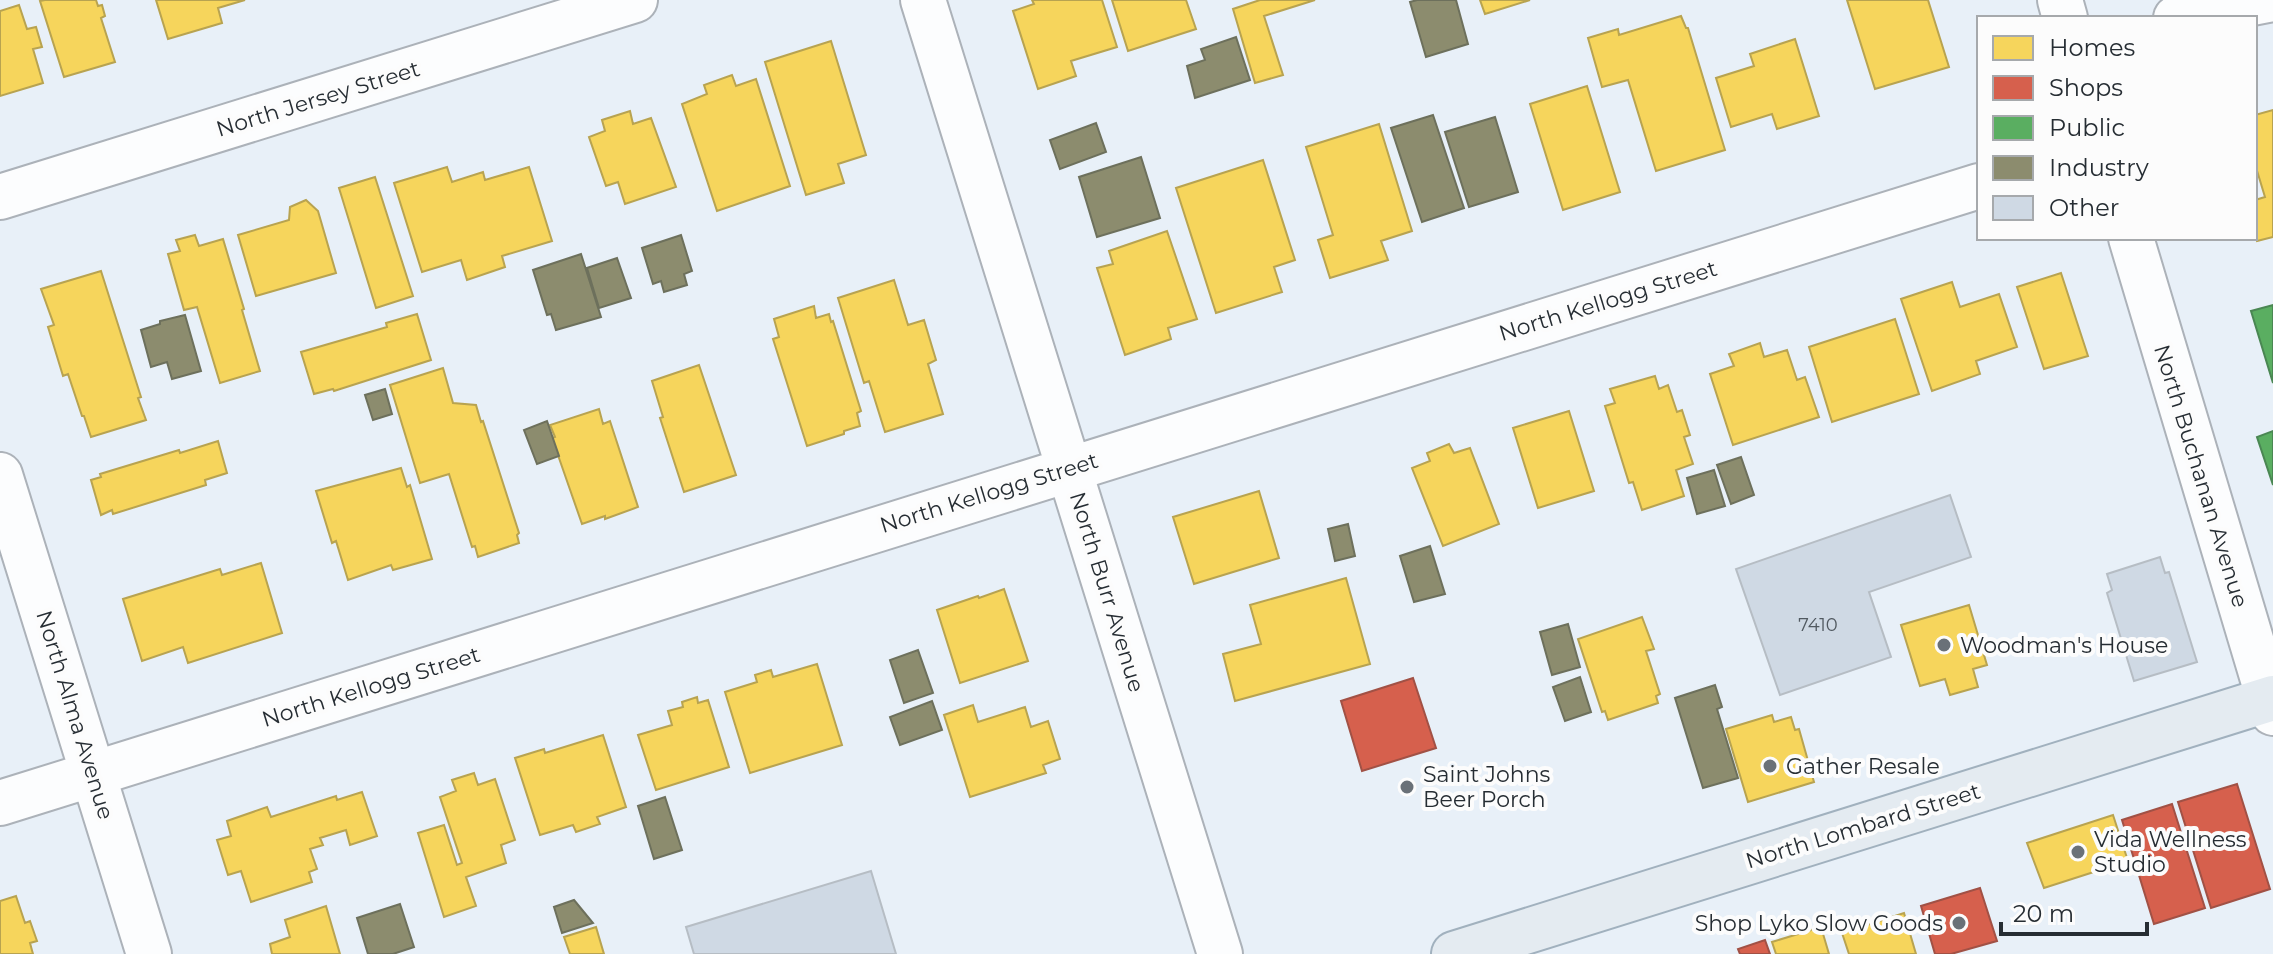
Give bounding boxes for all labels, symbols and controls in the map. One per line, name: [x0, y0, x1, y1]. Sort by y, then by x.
legend: [1977, 16, 2257, 240]
text: Homes: [2049, 33, 2135, 62]
street label: North Jersey Street: [213, 55, 423, 143]
text: Shops: [2049, 73, 2123, 102]
text: Public: [2049, 113, 2125, 142]
text: Industry: [2049, 153, 2149, 182]
text: Other: [2049, 193, 2119, 222]
street label: North Kellogg Street: [1496, 255, 1720, 347]
street label: North Buchanan Avenue: [2148, 341, 2254, 611]
street label: North Kellogg Street: [877, 447, 1101, 539]
street label: North Burr Avenue: [1064, 489, 1150, 695]
street label: North Alma Avenue: [30, 607, 120, 823]
house number: 7410: [1798, 614, 1838, 636]
place label: Woodman's House: [1960, 632, 2168, 659]
marker: Woodman's House: [1935, 636, 1953, 654]
street label: North Kellogg Street: [259, 641, 483, 733]
place label: Gather Resale: [1786, 753, 1940, 780]
marker: Gather Resale: [1761, 757, 1779, 775]
place label: Saint Johns Beer Porch: [1423, 761, 1551, 813]
street label: North Lombard Street: [1742, 777, 1984, 875]
marker: Saint Johns Beer Porch: [1398, 778, 1416, 796]
place label: Vida Wellness Studio: [2094, 826, 2247, 878]
marker: Vida Wellness Studio: [2069, 843, 2087, 861]
scale bar: [2001, 886, 2147, 936]
text: 20 m: [2013, 899, 2074, 928]
place label: Shop Lyko Slow Goods: [1695, 910, 1943, 937]
marker: Shop Lyko Slow Goods: [1950, 914, 1968, 932]

